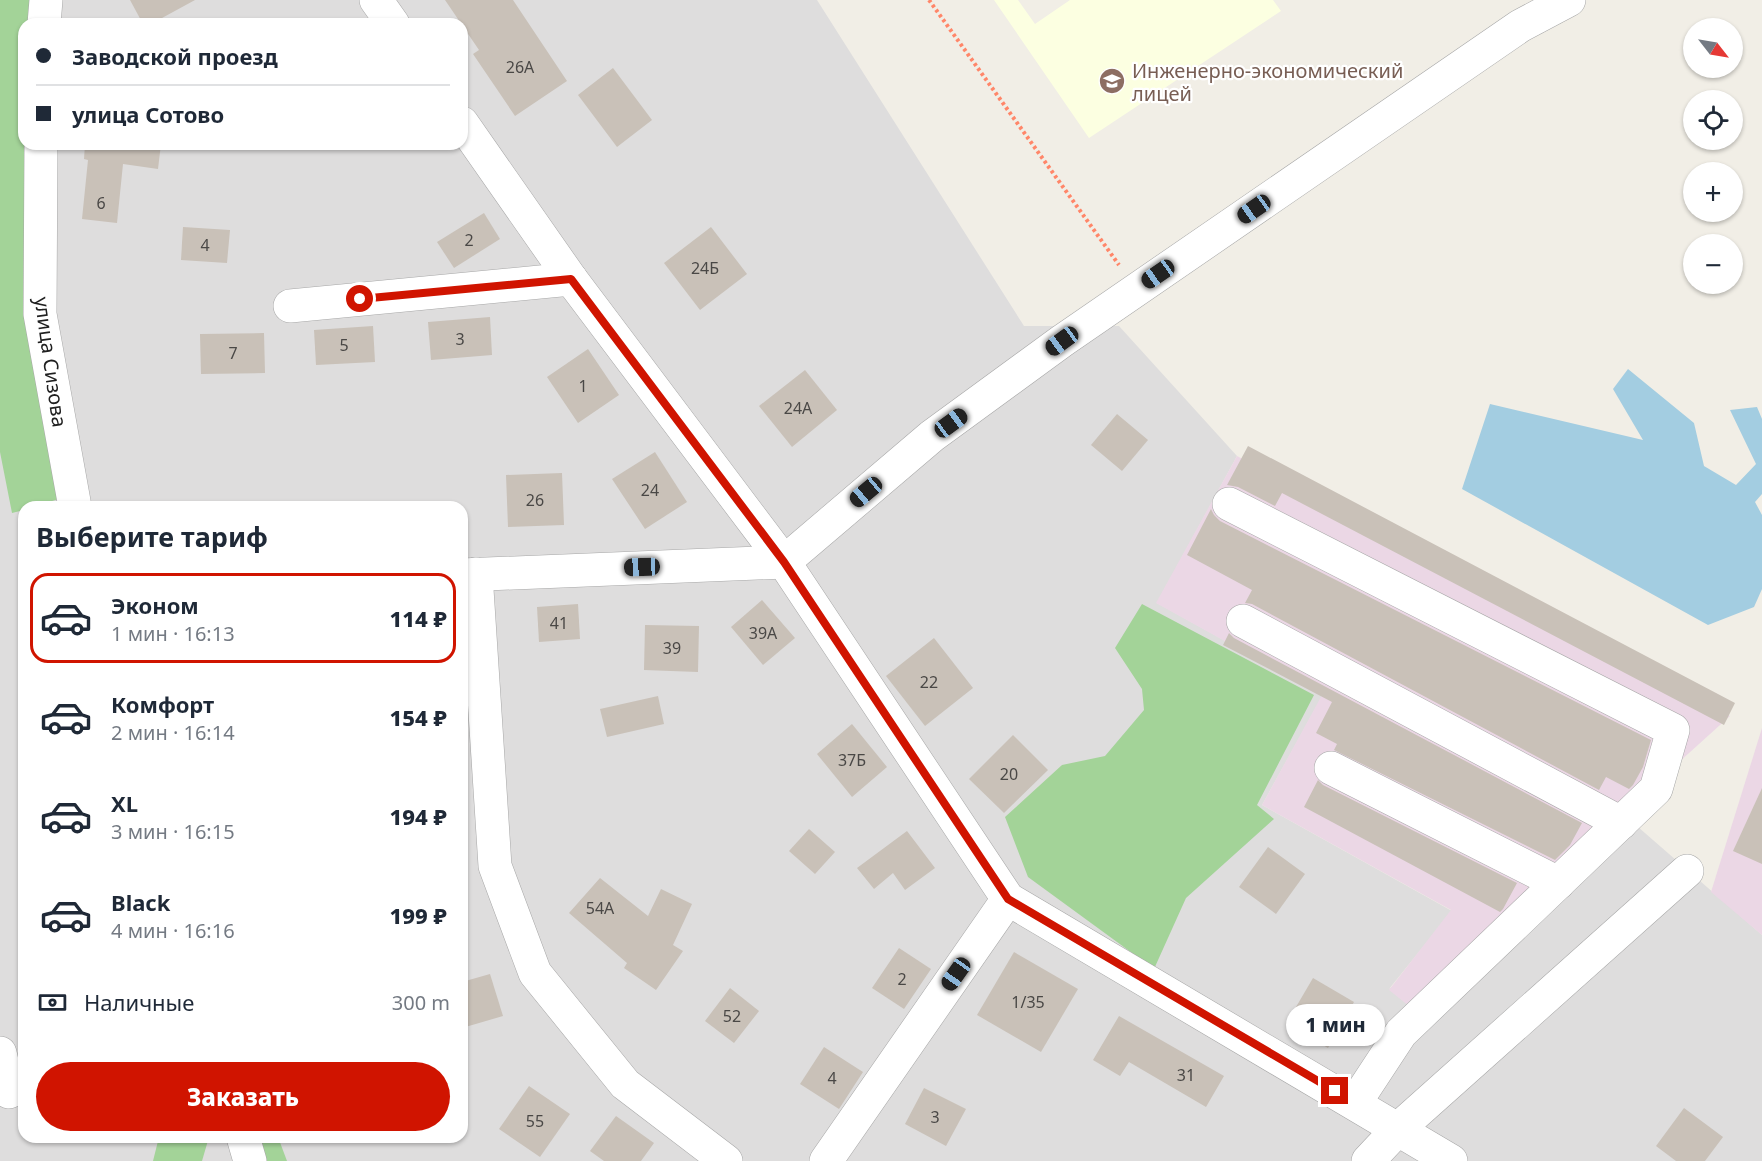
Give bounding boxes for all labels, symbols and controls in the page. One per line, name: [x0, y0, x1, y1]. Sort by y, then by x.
north arrow: [1683, 18, 1743, 78]
map controls: [1683, 18, 1743, 294]
text: Заводской проезд: [72, 41, 278, 71]
house number: 26А: [506, 56, 535, 78]
place label: Инженерно-экономический лицей: [1132, 57, 1403, 107]
school or university icon: Инженерно-экономический лицей: [1097, 66, 1127, 96]
button: locate: [1683, 90, 1743, 150]
text: улица Сотово: [72, 99, 224, 129]
button: +: [1683, 162, 1743, 222]
car: [1234, 191, 1274, 227]
house number: 6: [96, 192, 106, 214]
house number: 2: [464, 229, 474, 251]
house number: 4: [200, 234, 210, 256]
button: −: [1683, 234, 1743, 294]
car: [1138, 256, 1178, 292]
house number: 24Б: [691, 257, 719, 279]
route start: [346, 285, 373, 312]
street label: улица Сизова: [29, 295, 73, 429]
car: [1042, 323, 1082, 359]
house number: 3: [455, 328, 465, 350]
house number: 5: [339, 334, 349, 356]
house number: 7: [228, 342, 238, 364]
house number: 1: [578, 375, 588, 397]
house number: 24А: [784, 397, 813, 419]
car: [931, 405, 971, 441]
car: [846, 474, 886, 510]
house number: 24: [641, 479, 659, 501]
house number: 26: [526, 489, 544, 511]
text: Выберите тариф: [36, 518, 268, 555]
car: [624, 557, 660, 577]
text: Эконом: [111, 590, 199, 620]
icon: car: [39, 591, 93, 645]
text: 114 ₽: [390, 603, 447, 633]
house number: 41: [550, 612, 568, 634]
text: 1 мин · 16:13: [111, 620, 235, 647]
house number: 39А: [749, 622, 778, 644]
house number: 39: [663, 637, 681, 659]
house number: 22: [920, 671, 938, 693]
text: Комфорт: [111, 689, 214, 719]
icon: car: [39, 690, 93, 744]
text: 154 ₽: [390, 702, 447, 732]
text: 2 мин · 16:14: [111, 719, 235, 746]
house number: 37Б: [838, 749, 866, 771]
house number: 20: [1000, 763, 1018, 785]
text: XL: [111, 788, 138, 818]
icon: car: [39, 789, 93, 843]
text: 194 ₽: [390, 801, 447, 831]
text: 3 мин · 16:15: [111, 818, 235, 845]
text: Black: [111, 887, 170, 917]
icon: car: [39, 888, 93, 942]
house number: 54А: [586, 897, 615, 919]
text: 199 ₽: [390, 900, 447, 930]
text: 4 мин · 16:16: [111, 917, 235, 944]
car: [938, 954, 974, 994]
house number: 2: [897, 968, 907, 990]
icon: cash: [36, 986, 69, 1019]
text: Наличные: [84, 987, 194, 1017]
text: 300 m: [392, 989, 450, 1016]
house number: 1/35: [1011, 991, 1045, 1013]
callout: 1 мин: [1286, 1004, 1384, 1046]
house number: 52: [723, 1005, 741, 1027]
text: 1 мин: [1305, 1011, 1366, 1038]
button: Заказать: [36, 1062, 450, 1131]
house number: 31: [1177, 1064, 1195, 1086]
house number: 4: [827, 1067, 837, 1089]
route end: [1321, 1077, 1348, 1104]
house number: 3: [930, 1106, 940, 1128]
house number: 55: [526, 1110, 544, 1132]

